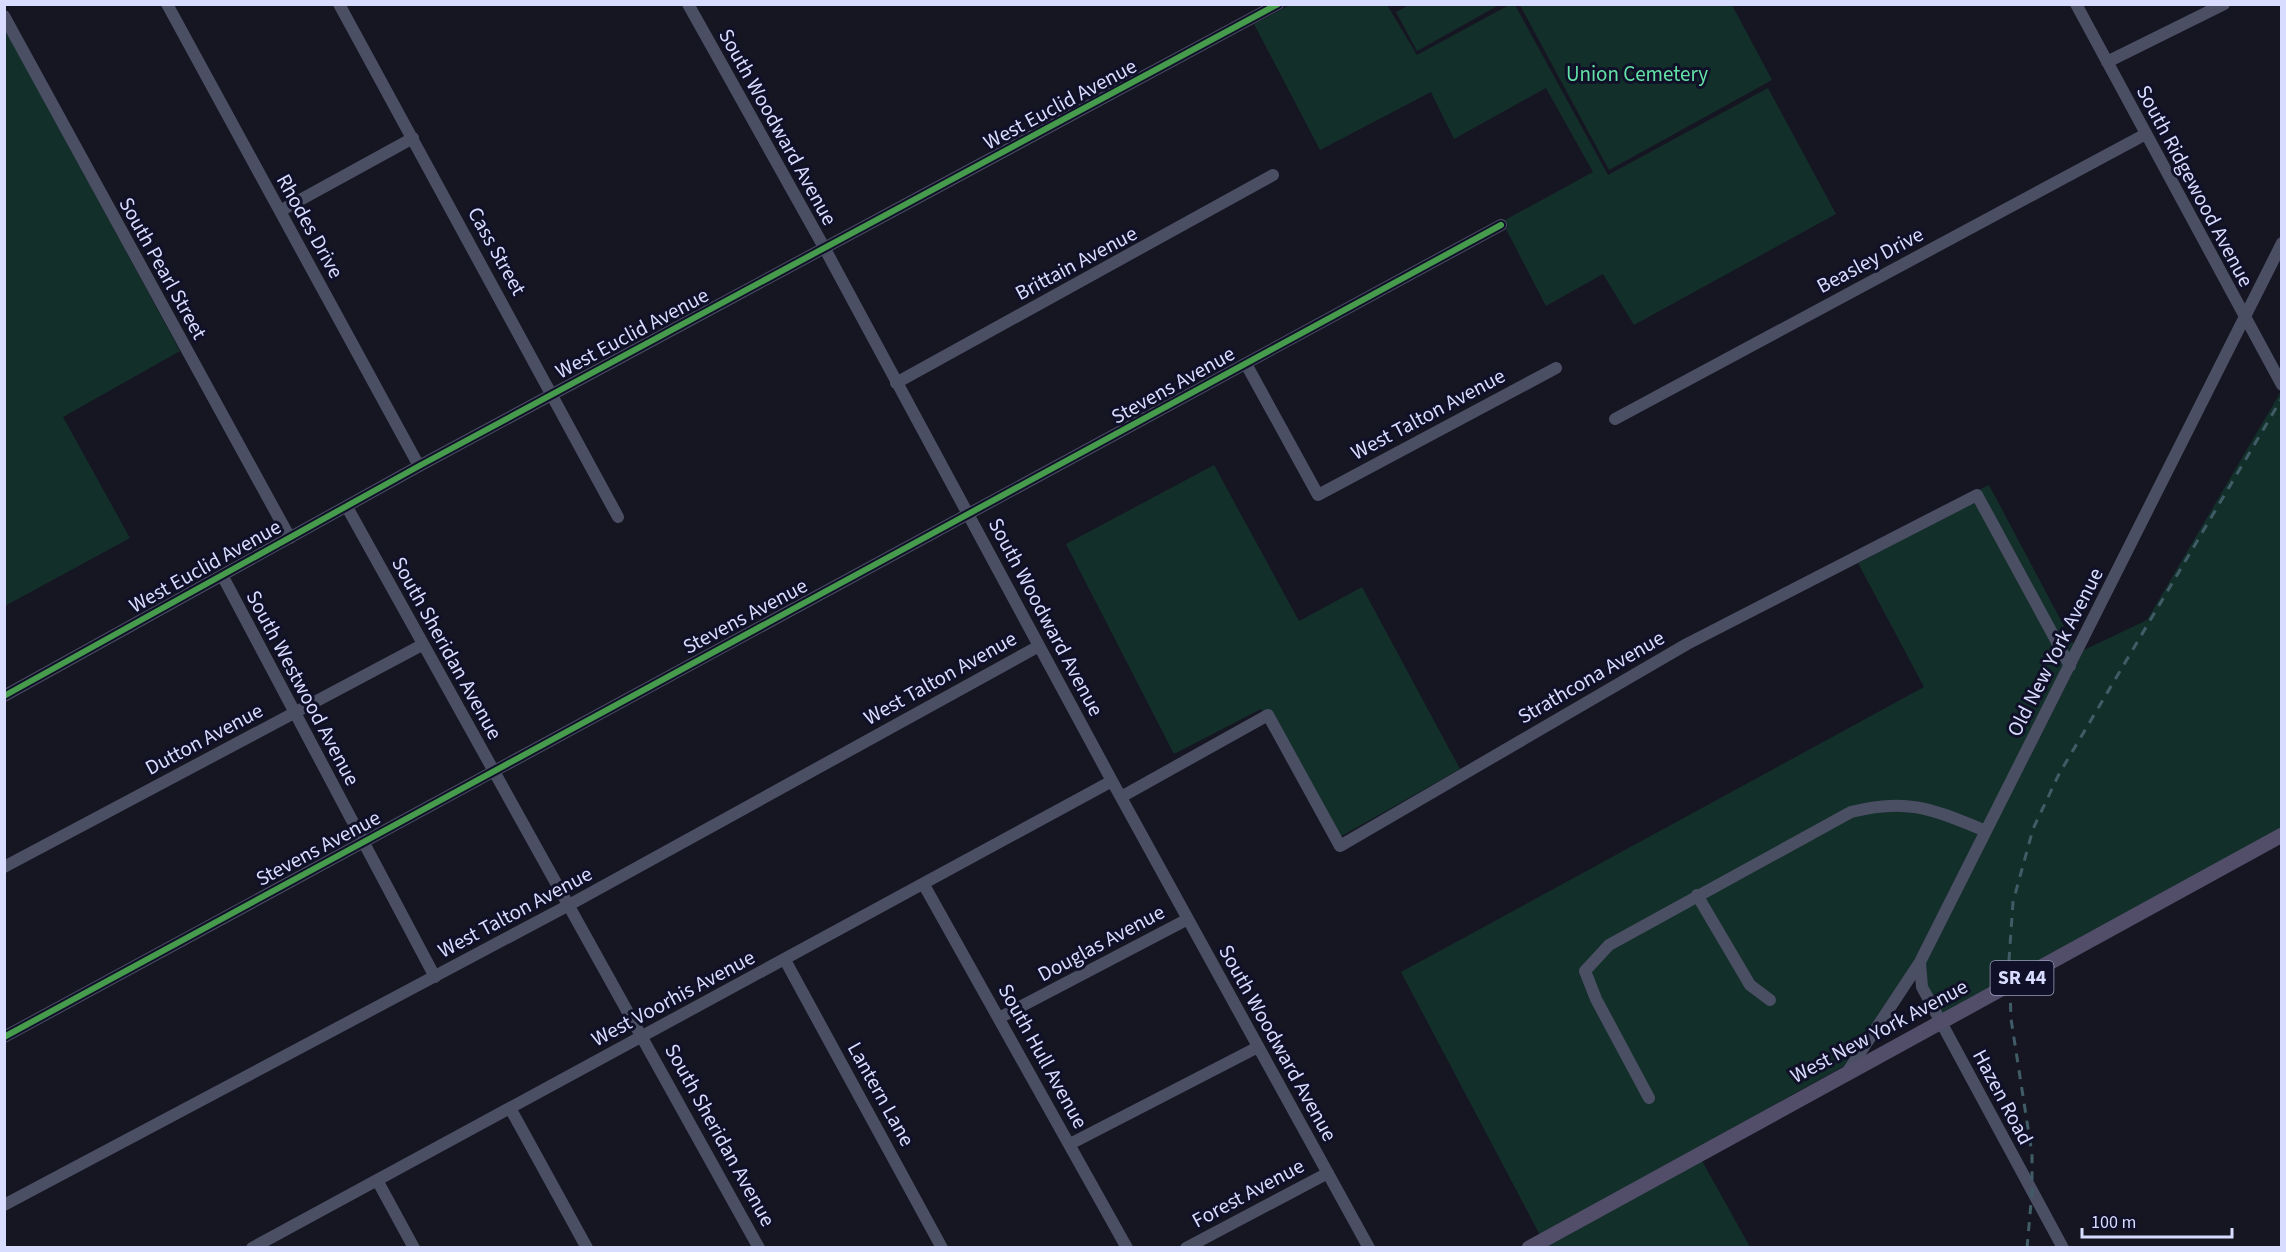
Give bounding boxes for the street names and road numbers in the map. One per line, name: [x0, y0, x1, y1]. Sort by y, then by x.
street label: South Woodward Avenue: [711, 23, 845, 231]
street label: West Euclid Avenue: [978, 51, 1142, 157]
street label: South Ridgewood Avenue: [2129, 80, 2261, 292]
street label: Rhodes Drive: [269, 168, 351, 284]
street label: South Pearl Street: [112, 192, 214, 344]
street label: Cass Street: [460, 201, 534, 301]
street label: Brittain Avenue: [1010, 218, 1142, 308]
street label: Beasley Drive: [1811, 219, 1929, 301]
street label: West Euclid Avenue: [550, 280, 714, 386]
street label: Stevens Avenue: [1106, 339, 1240, 431]
street label: West Talton Avenue: [1346, 361, 1510, 467]
street label: West Euclid Avenue: [123, 512, 287, 620]
street label: South Woodward Avenue: [981, 512, 1111, 722]
street label: South Sheridan Avenue: [384, 551, 510, 745]
street label: Old New York Avenue: [1999, 562, 2111, 742]
street label: Stevens Avenue: [677, 571, 813, 661]
street label: South Westwood Avenue: [239, 585, 367, 791]
street label: West Talton Avenue: [858, 623, 1022, 733]
street label: Strathcona Avenue: [1512, 623, 1670, 731]
street label: Dutton Avenue: [140, 695, 268, 783]
street label: Stevens Avenue: [250, 803, 386, 893]
street label: West Talton Avenue: [433, 859, 597, 965]
street label: Douglas Avenue: [1032, 897, 1170, 989]
street label: South Woodward Avenue: [1211, 939, 1345, 1147]
street label: West Voorhis Avenue: [586, 942, 760, 1054]
road number: SR 44: [1990, 961, 2054, 995]
street label: West New York Avenue: [1785, 971, 1973, 1091]
street label: South Hull Avenue: [991, 978, 1095, 1134]
street label: Lantern Lane: [840, 1036, 922, 1152]
street label: South Sheridan Avenue: [657, 1038, 783, 1232]
street label: Hazen Road: [1965, 1044, 2041, 1150]
street label: Forest Avenue: [1186, 1151, 1310, 1235]

